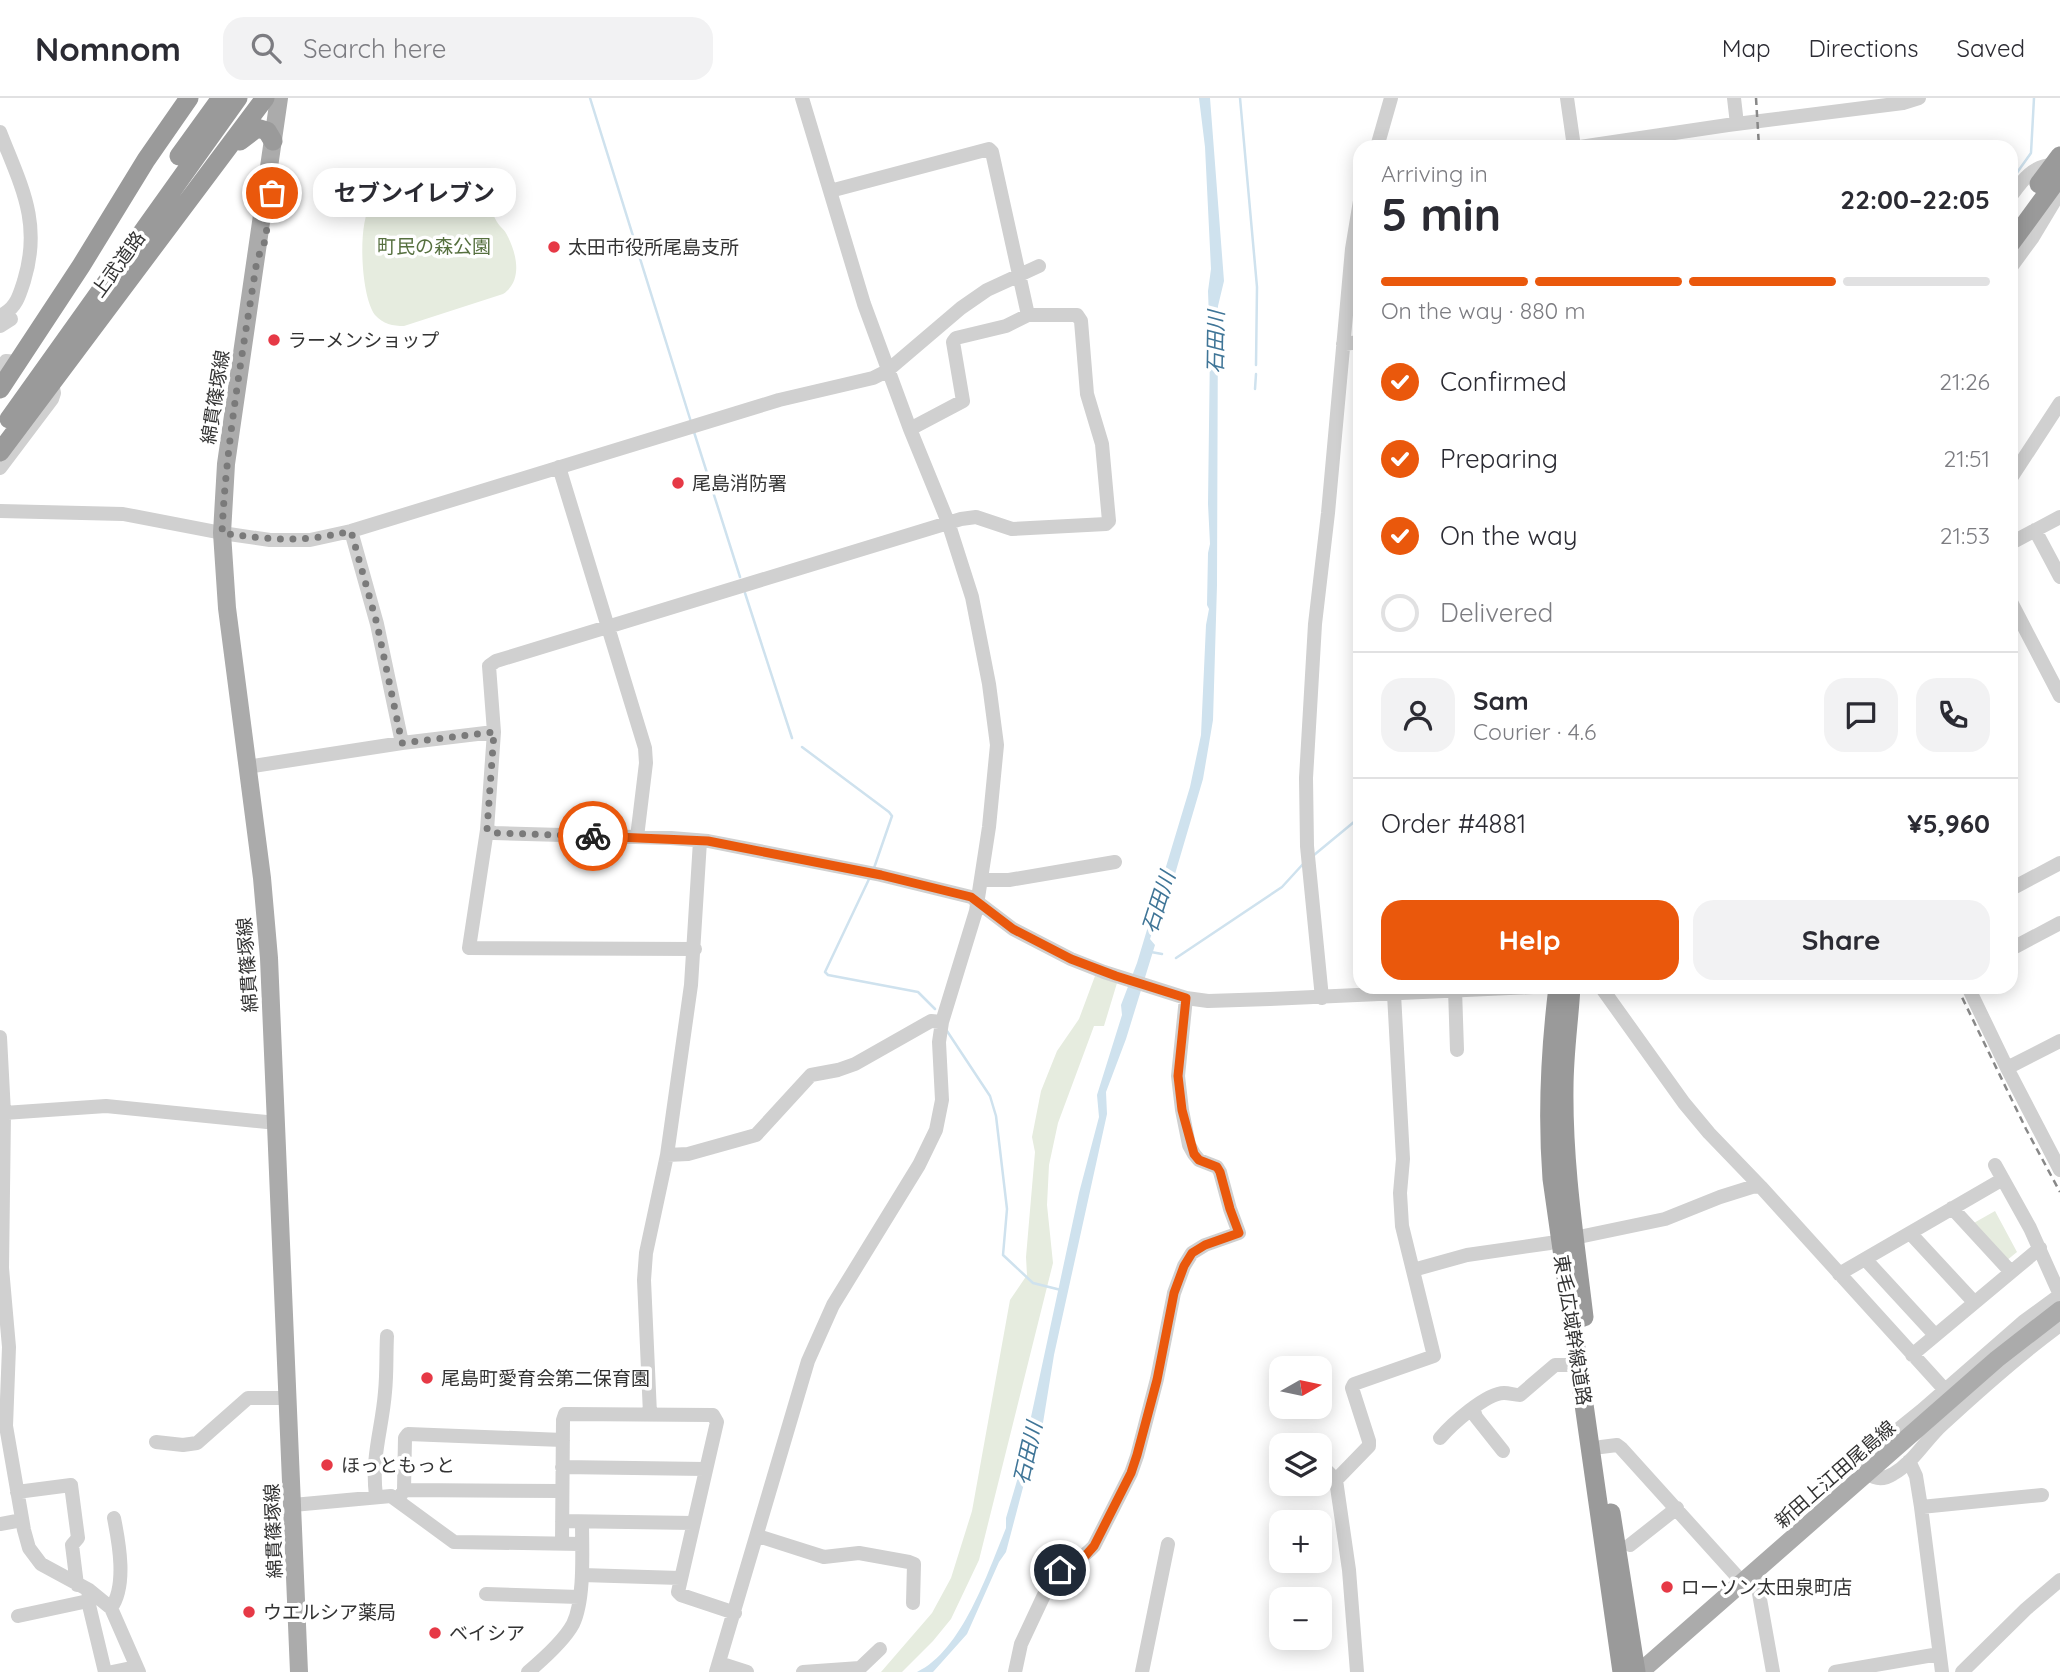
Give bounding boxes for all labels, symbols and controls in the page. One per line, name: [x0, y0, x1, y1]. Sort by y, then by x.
search box: [223, 17, 713, 80]
text: Nomnom: [35, 28, 181, 69]
icon: search: [247, 29, 285, 67]
text: Search here: [303, 32, 447, 65]
text: Map: [1722, 33, 1771, 63]
text: Directions: [1809, 33, 1919, 63]
text: Saved: [1957, 33, 2025, 63]
text: Arriving in: [1381, 159, 1488, 188]
pin: [242, 163, 302, 223]
callout: セブンイレブン: [314, 168, 517, 217]
icon: bag: [253, 174, 291, 212]
text: セブンイレブン: [334, 178, 495, 207]
text: 22:00–22:05: [1840, 183, 1990, 216]
text: 5 min: [1381, 185, 1501, 243]
street label: 上武道路: [86, 226, 150, 302]
park label: 町民の森公園: [377, 234, 491, 258]
place label: 太田市役所尾島支所: [568, 235, 739, 259]
marker: 太田市役所尾島支所: [546, 239, 562, 255]
text: On the way · 880 m: [1381, 296, 1586, 325]
water label: 石田川: [1201, 308, 1229, 374]
place label: ラーメンショップ: [288, 328, 439, 352]
marker: ラーメンショップ: [266, 332, 282, 348]
street label: 綿貫篠塚線: [196, 348, 234, 446]
icon: check: [1381, 363, 1419, 401]
text: Confirmed: [1440, 365, 1567, 398]
text: 21:26: [1939, 367, 1990, 396]
icon: check: [1381, 440, 1419, 478]
text: Preparing: [1440, 442, 1558, 475]
text: 21:51: [1943, 444, 1990, 473]
place label: 尾島消防署: [692, 471, 787, 495]
marker: 尾島消防署: [670, 475, 686, 491]
icon: check: [1381, 517, 1419, 555]
text: On the way: [1440, 519, 1578, 552]
text: 21:53: [1940, 521, 1990, 550]
text: Delivered: [1440, 596, 1553, 629]
button: person: [1381, 678, 1455, 752]
button: chat: [1824, 678, 1898, 752]
button: phone: [1916, 678, 1990, 752]
text: Sam: [1473, 684, 1529, 717]
text: Courier · 4.6: [1473, 717, 1596, 746]
courier: [558, 801, 628, 871]
text: Order #4881: [1381, 807, 1526, 840]
text: ¥5,960: [1907, 807, 1990, 840]
icon: bike: [574, 817, 612, 855]
water label: 石田川: [1136, 866, 1181, 936]
button: Help: [1381, 900, 1679, 980]
button: Share: [1693, 900, 1990, 980]
street label: 綿貫篠塚線: [232, 917, 262, 1013]
street label: 東毛広域幹線道路: [1549, 1253, 1597, 1407]
north arrow: [1269, 1356, 1332, 1419]
map controls: [1269, 1356, 1332, 1650]
place label: 尾島町愛育会第二保育園: [441, 1366, 650, 1390]
marker: 尾島町愛育会第二保育園: [419, 1370, 435, 1386]
street label: 新田上江田尾島線: [1770, 1415, 1900, 1533]
water label: 石田川: [1007, 1417, 1047, 1487]
button: layers: [1269, 1433, 1332, 1496]
place label: ほっともっと: [341, 1453, 455, 1477]
marker: ほっともっと: [319, 1457, 335, 1473]
street label: 綿貫篠塚線: [259, 1483, 287, 1579]
button: +: [1269, 1510, 1332, 1573]
pin: [1030, 1540, 1090, 1600]
icon: home: [1041, 1551, 1079, 1589]
place label: ローソン太田泉町店: [1681, 1575, 1852, 1599]
marker: ローソン太田泉町店: [1659, 1579, 1675, 1595]
button: −: [1269, 1587, 1332, 1650]
place label: ウエルシア薬局: [263, 1600, 396, 1624]
marker: ウエルシア薬局: [241, 1604, 257, 1620]
place label: ベイシア: [449, 1621, 525, 1645]
marker: ベイシア: [427, 1625, 443, 1641]

